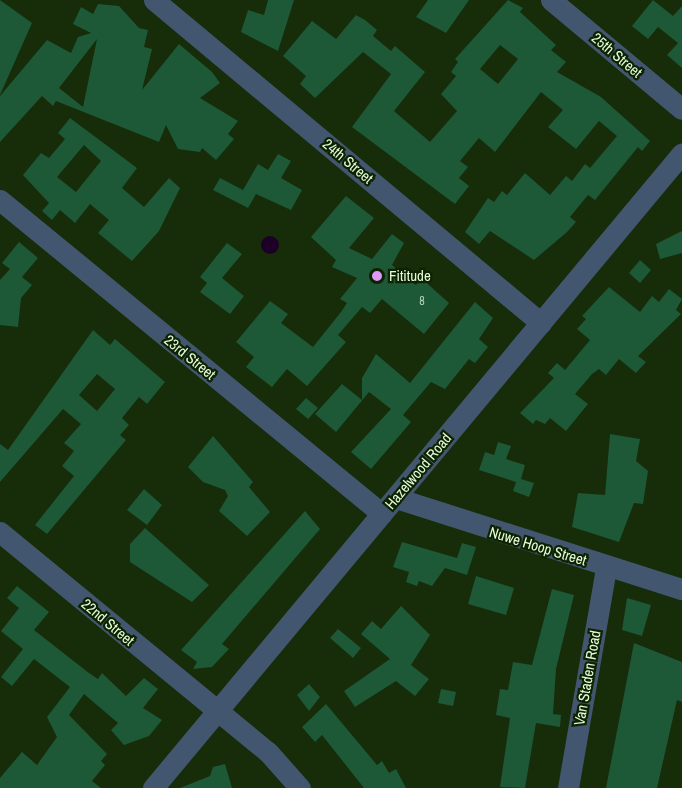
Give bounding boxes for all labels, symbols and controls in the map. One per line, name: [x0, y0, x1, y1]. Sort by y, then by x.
street label: 25th Street: [588, 29, 646, 81]
street label: 24th Street: [319, 135, 377, 187]
place label: Fititude: [389, 267, 431, 285]
marker: Fititude: [370, 269, 384, 283]
house number: 8: [419, 295, 425, 309]
street label: 23rd Street: [161, 331, 219, 383]
street label: Hazelwood Road: [381, 429, 455, 513]
street label: Nuwe Hoop Street: [487, 523, 589, 569]
street label: 22nd Street: [78, 595, 138, 649]
street label: Van Staden Road: [570, 629, 604, 727]

